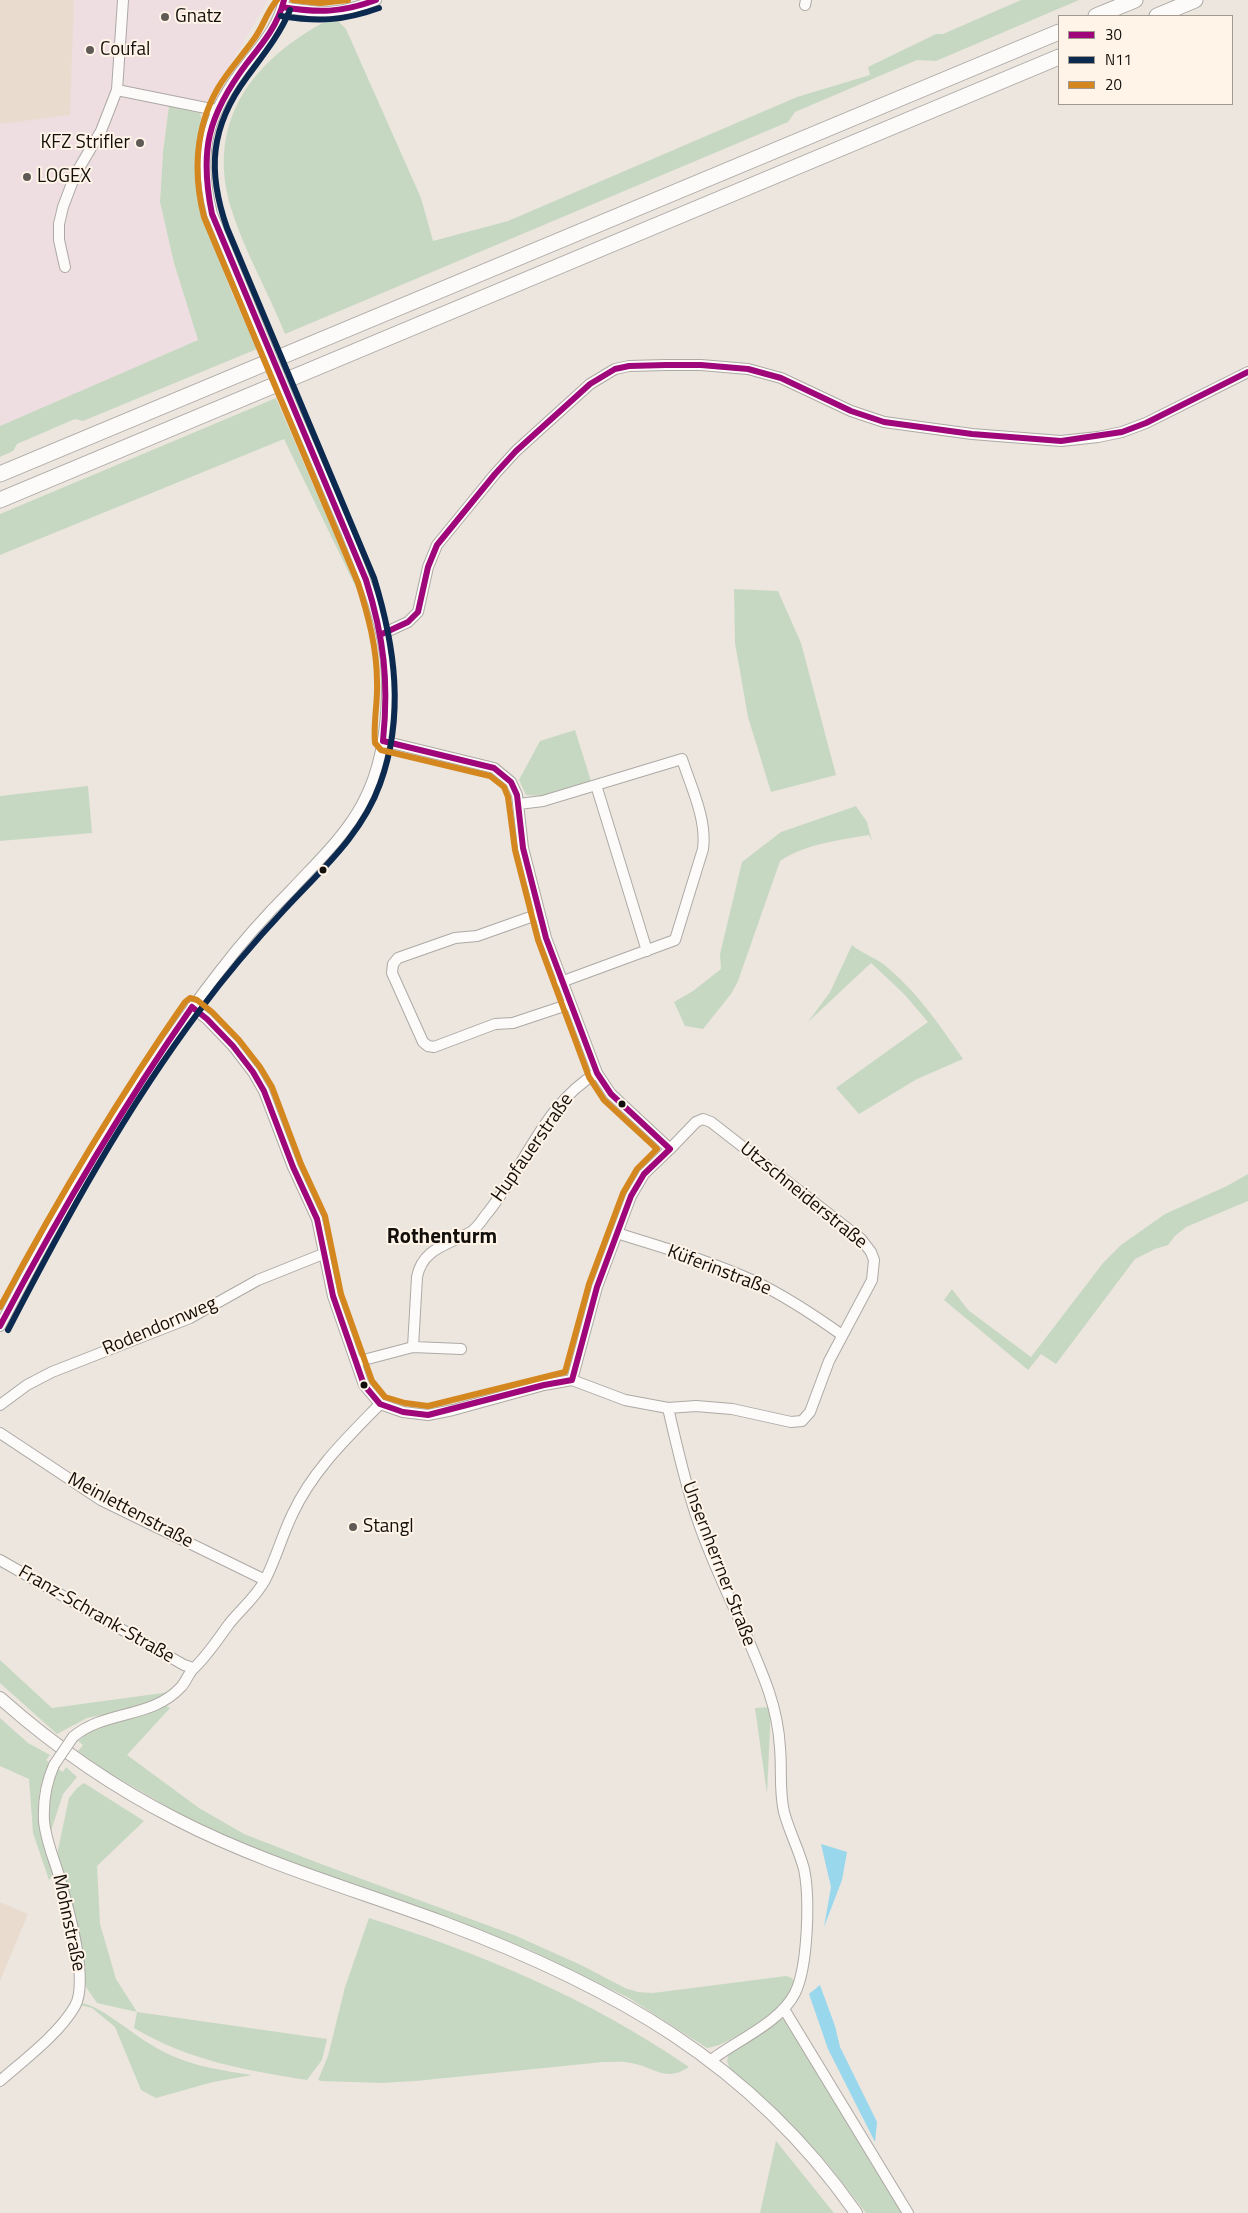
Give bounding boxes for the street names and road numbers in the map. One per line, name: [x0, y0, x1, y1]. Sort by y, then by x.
street label: Hupfauerstraße: [487, 1089, 579, 1207]
street label: Utzschneiderstraße: [735, 1138, 871, 1254]
street label: Küferinstraße: [664, 1241, 774, 1301]
street label: Rodendornweg: [99, 1293, 221, 1361]
street label: Meinlettenstraße: [63, 1468, 197, 1554]
street label: Unsernherrner Straße: [676, 1478, 760, 1650]
street label: Franz-Schrank-Straße: [14, 1561, 178, 1669]
street label: Mohnstraße: [47, 1873, 89, 1973]

